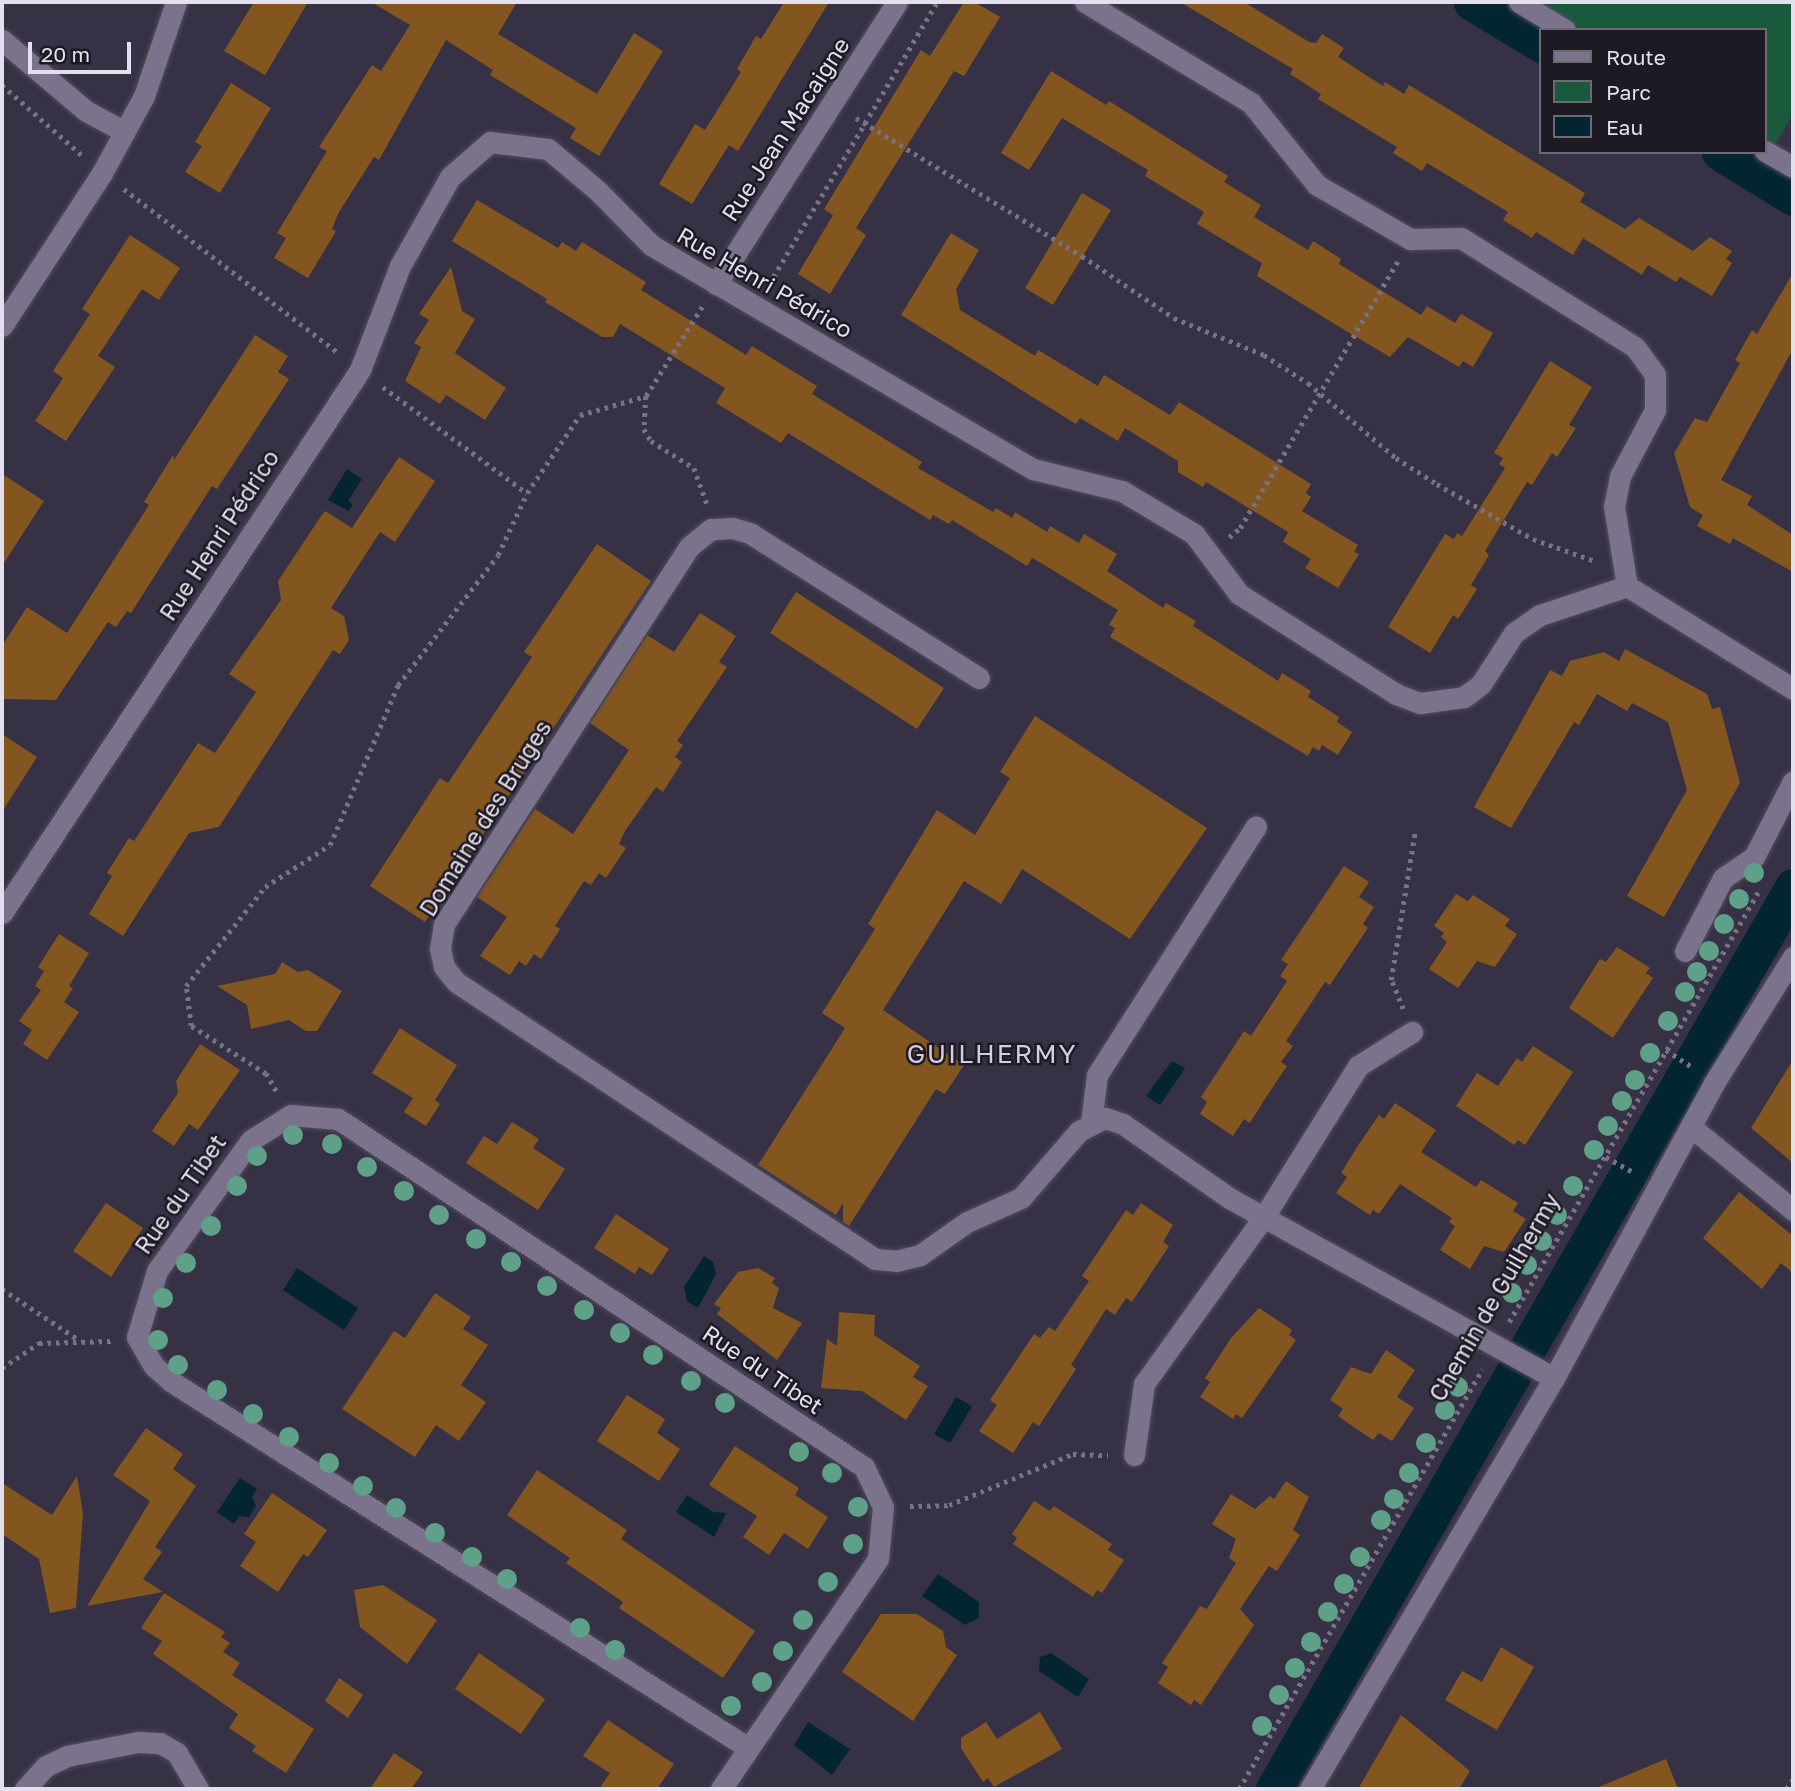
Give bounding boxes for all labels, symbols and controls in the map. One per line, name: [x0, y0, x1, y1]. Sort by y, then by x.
scale bar: [32, 28, 135, 72]
legend: [1540, 28, 1767, 154]
street label: Rue Jean Macaigne: [715, 32, 855, 226]
text: 20 m: [41, 41, 90, 67]
text: Route: [1606, 44, 1666, 70]
text: Parc: [1606, 79, 1651, 105]
text: Eau: [1606, 114, 1643, 140]
street label: Rue Henri Pédrico: [672, 221, 858, 343]
street label: Rue Henri Pédrico: [154, 445, 284, 625]
street label: Domaine des Bruges: [413, 715, 557, 921]
district label: GUILHERMY: [908, 1038, 1076, 1070]
street label: Rue du Tibet: [129, 1129, 231, 1259]
street label: Chemin de Guilhermy: [1423, 1188, 1565, 1406]
street label: Rue du Tibet: [698, 1319, 828, 1419]

